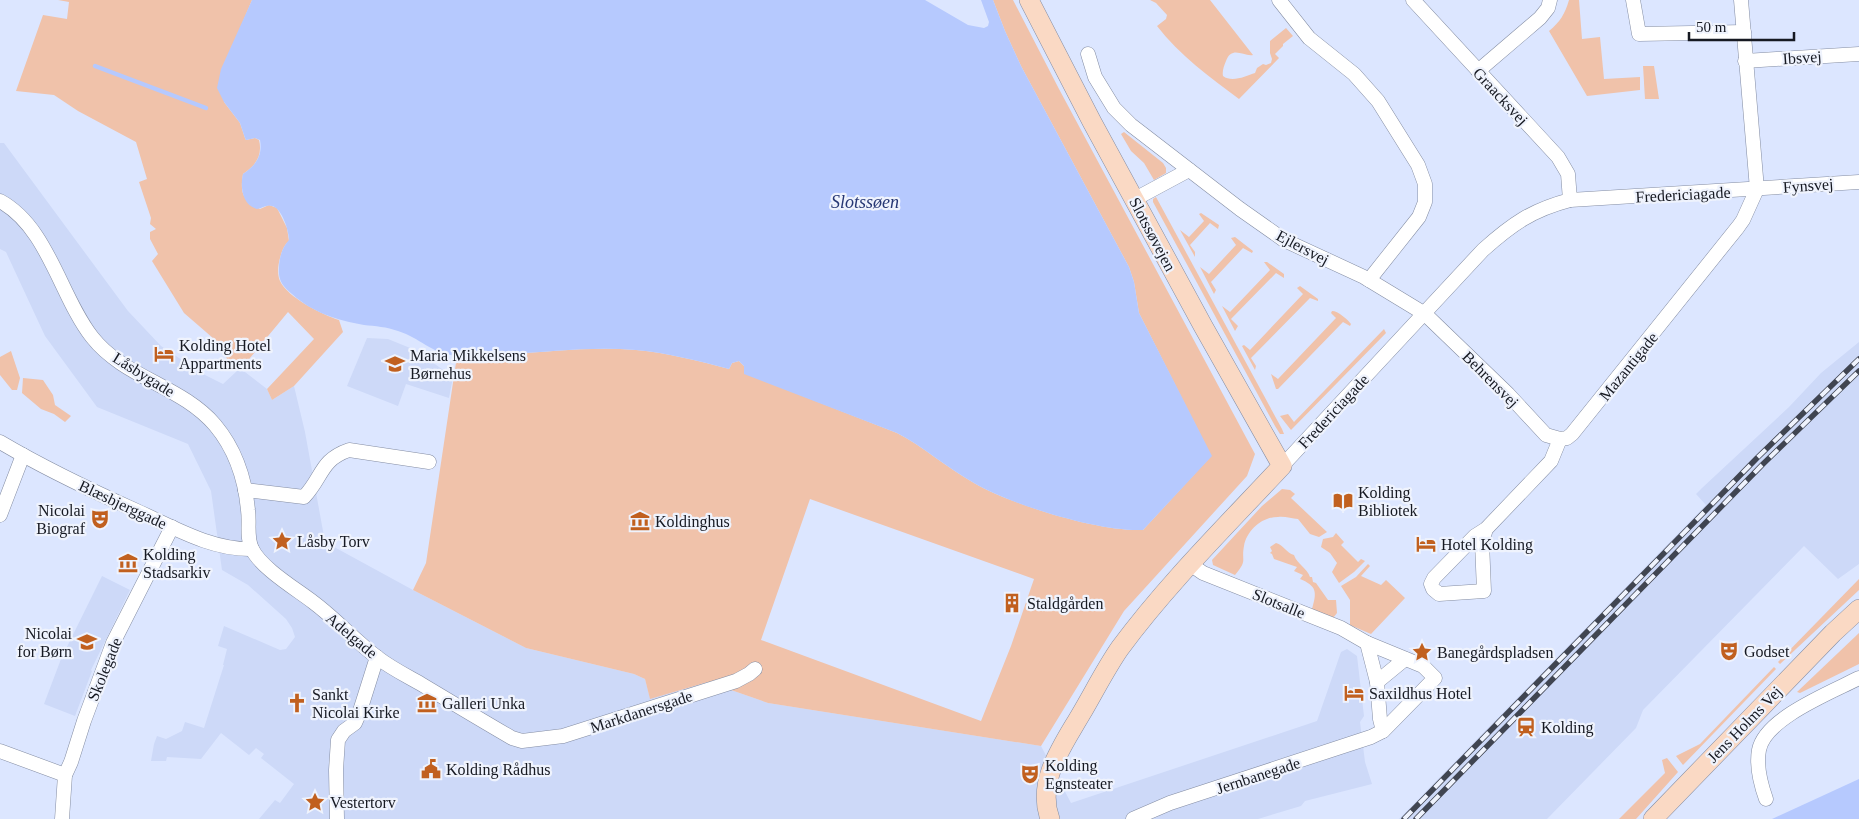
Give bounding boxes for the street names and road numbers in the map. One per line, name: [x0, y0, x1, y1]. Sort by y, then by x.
street label: Ibsvej: [1782, 48, 1822, 68]
street label: Graacksvej: [1469, 64, 1531, 129]
street label: Fynsvej: [1782, 175, 1834, 197]
street label: Fredericiagade: [1635, 184, 1731, 206]
street label: Slotssøvejen: [1125, 195, 1179, 274]
street label: Ejlersvej: [1273, 227, 1332, 269]
street label: Mazantigade: [1596, 329, 1662, 404]
street label: Behrensvej: [1458, 348, 1522, 412]
street label: Låsbygade: [109, 349, 178, 401]
street label: Fredericiagade: [1295, 371, 1373, 453]
street label: Blæsbjerggade: [76, 477, 169, 533]
street label: Slotsalle: [1250, 585, 1308, 622]
street label: Adelgade: [322, 609, 381, 662]
street label: Skolegade: [84, 635, 126, 704]
street label: Jens Holms Vej: [1704, 683, 1786, 767]
street label: Markdanersgade: [588, 687, 695, 737]
street label: Jernbanegade: [1214, 754, 1302, 798]

